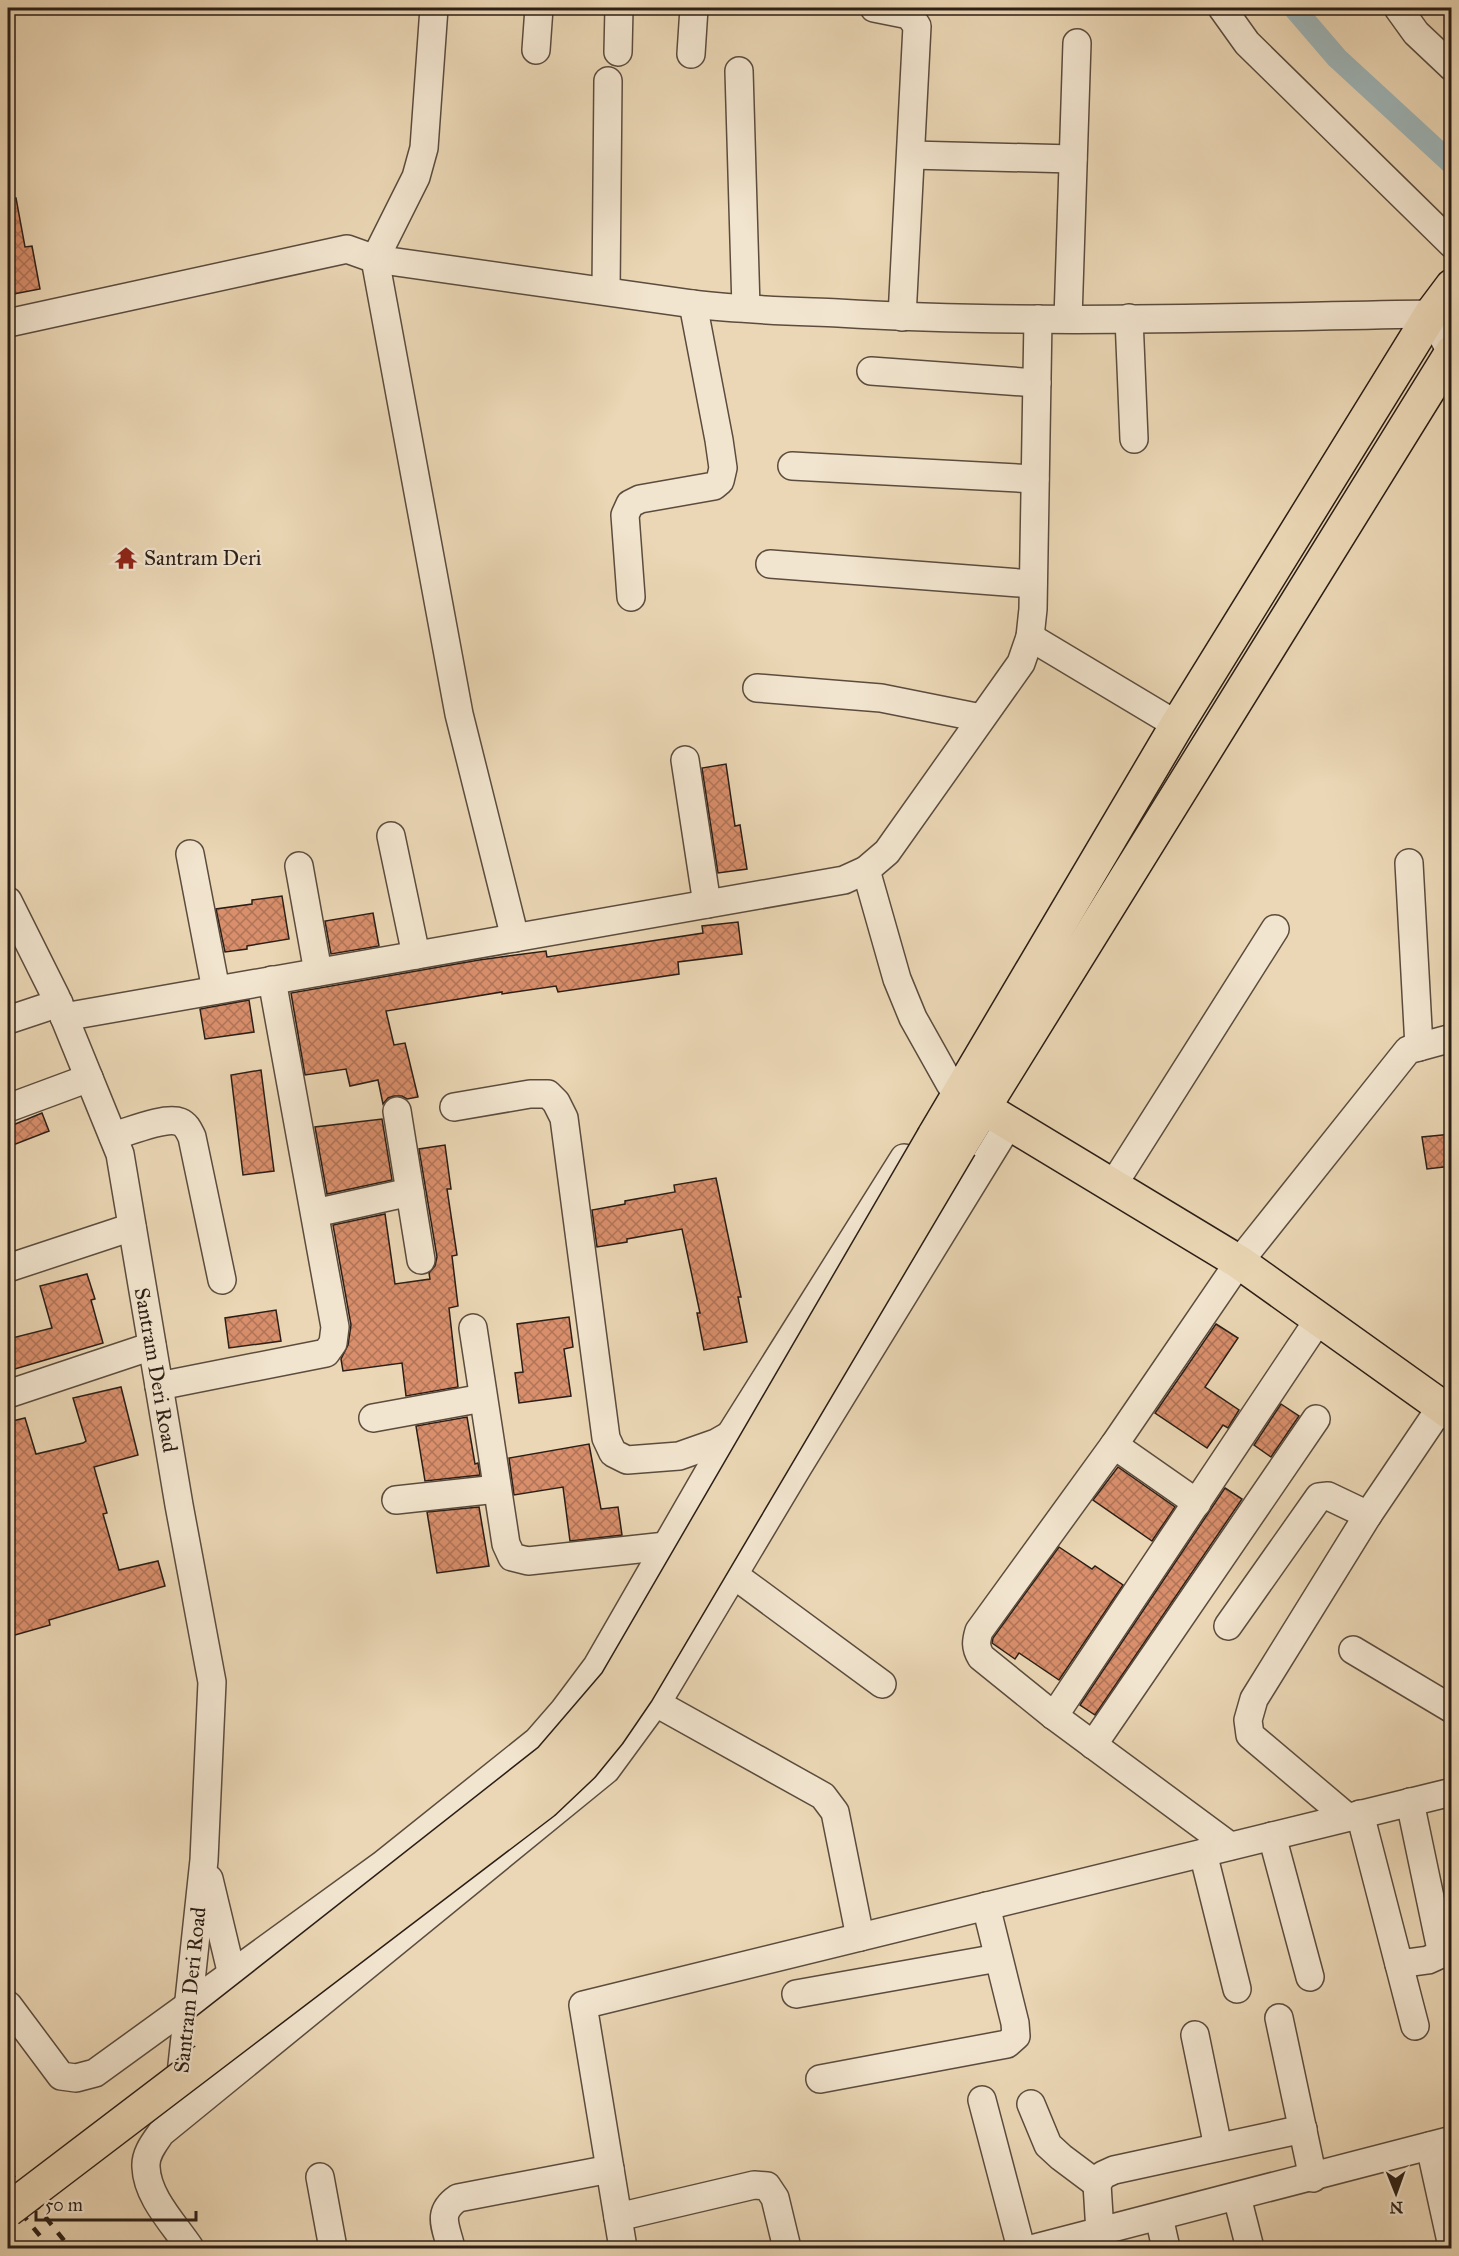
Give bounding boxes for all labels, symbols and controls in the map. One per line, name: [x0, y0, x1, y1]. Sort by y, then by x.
temple icon: Santram Deri: [113, 545, 139, 571]
place label: Santram Deri: [144, 545, 262, 571]
street label: Santram Deri Road: [129, 1286, 183, 1455]
street label: Santram Deri Road: [168, 1905, 212, 2074]
north arrow: [1366, 2163, 1426, 2223]
scale bar: [36, 2184, 196, 2222]
text: 50 m: [45, 2194, 83, 2216]
text: N: [1389, 2198, 1403, 2217]

